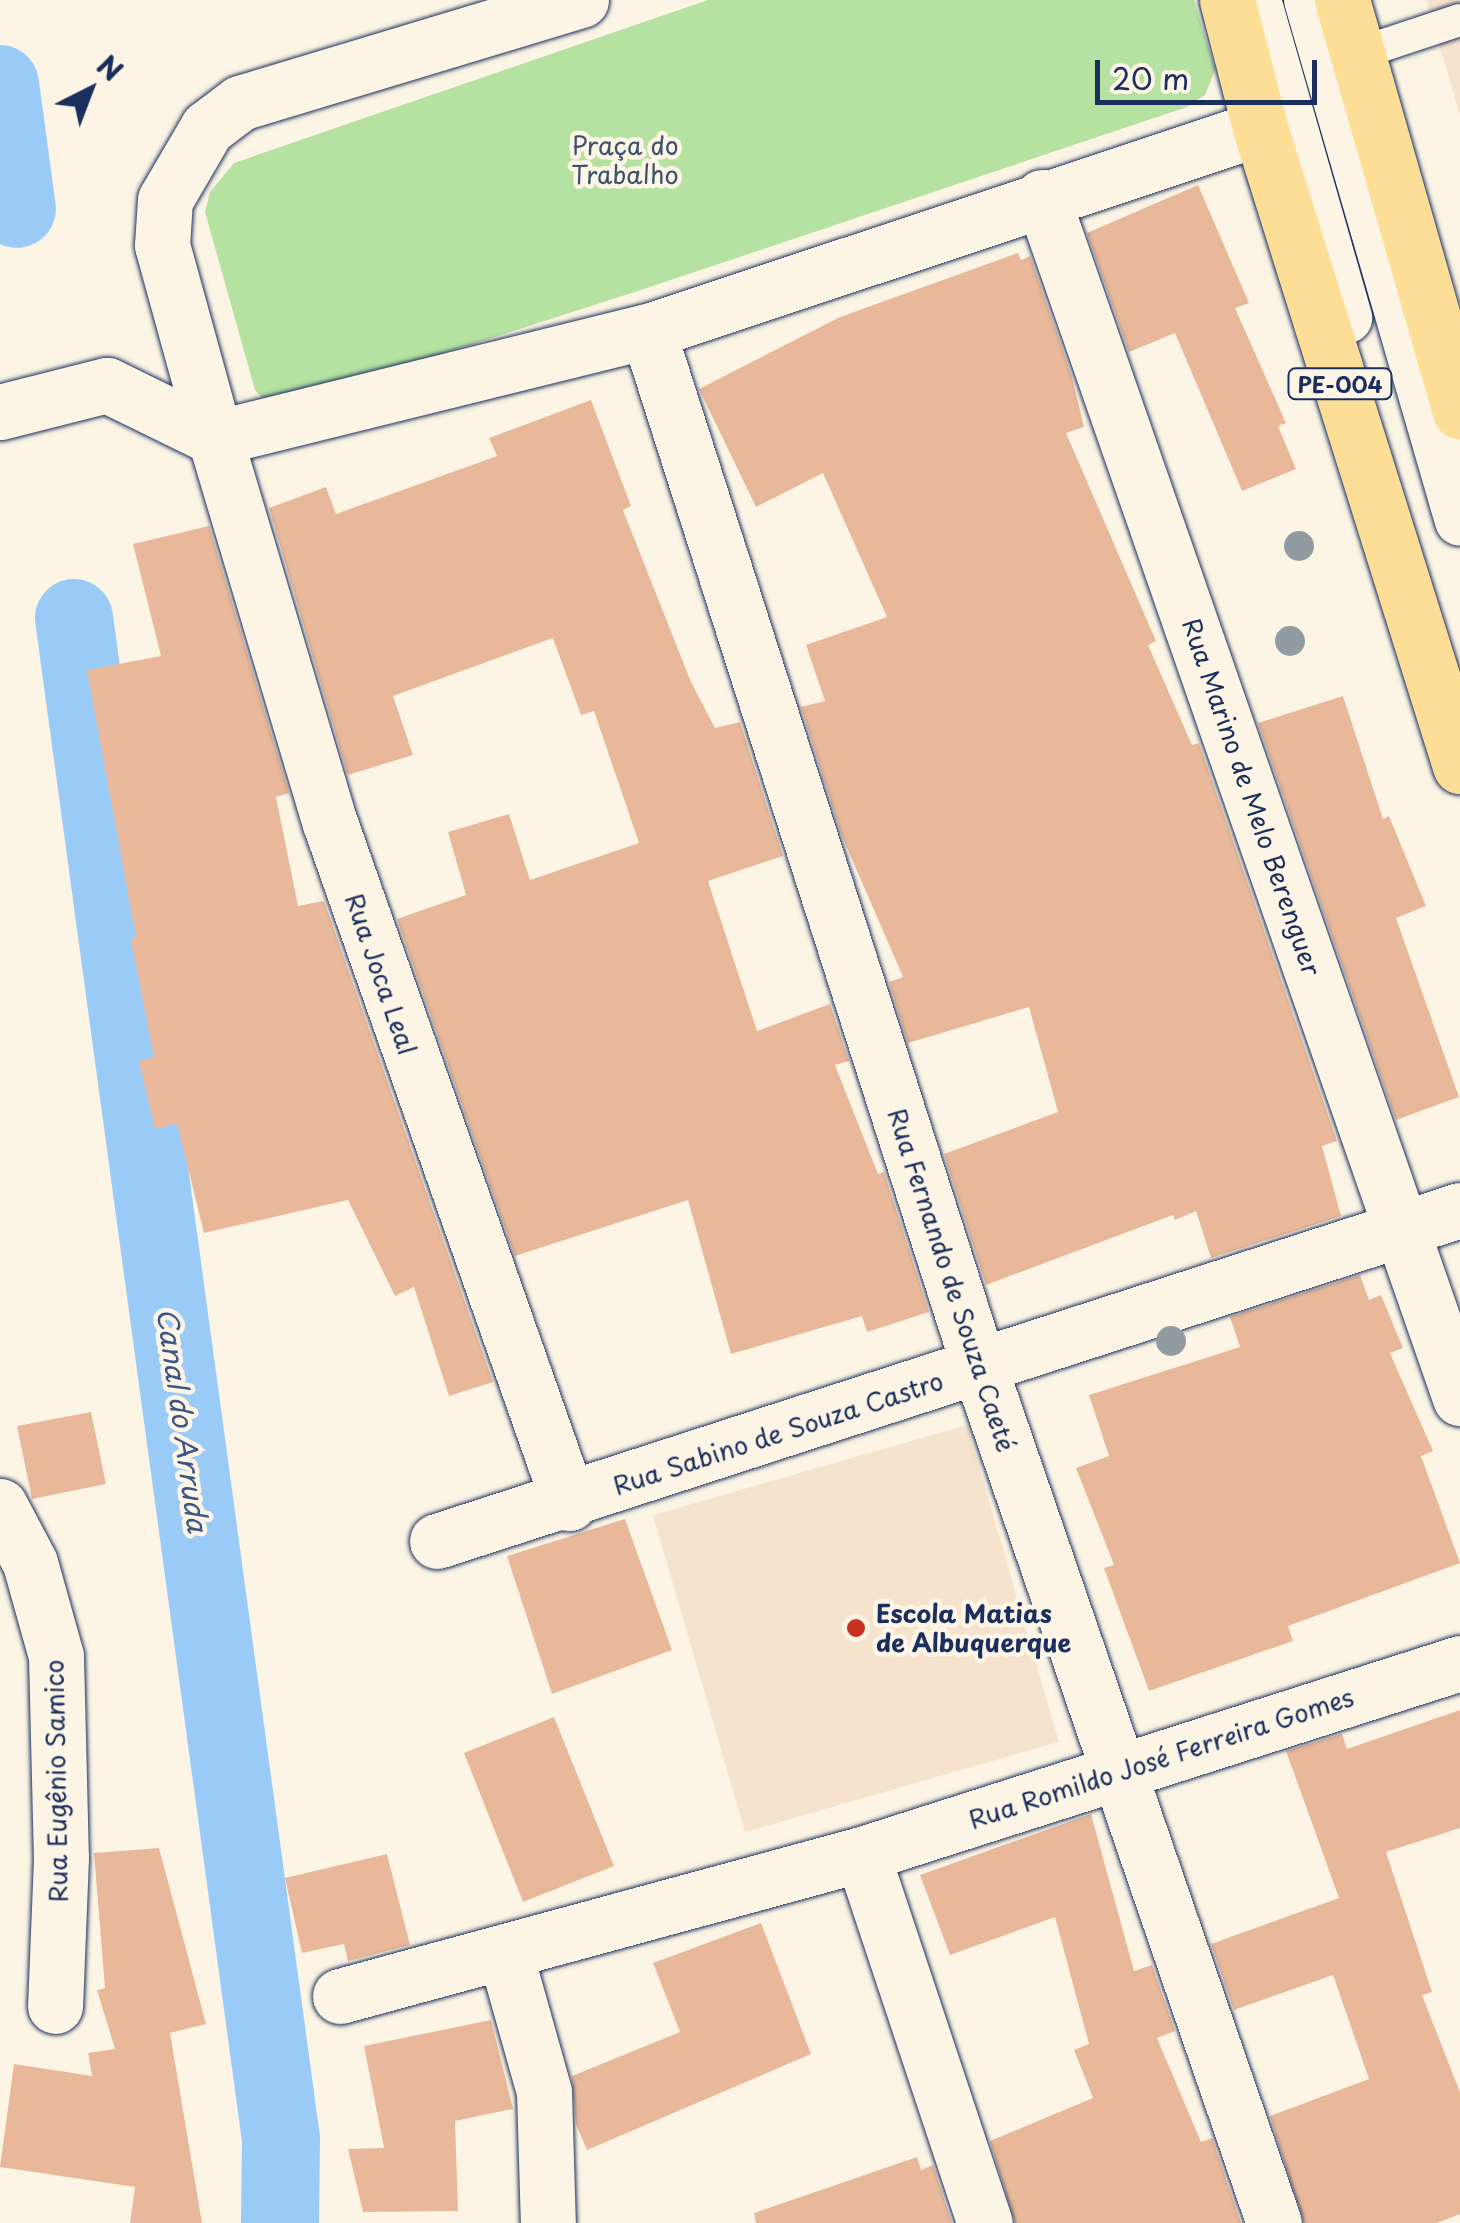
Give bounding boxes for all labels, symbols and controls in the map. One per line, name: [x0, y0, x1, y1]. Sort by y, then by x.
north arrow: [40, 40, 140, 140]
scale bar: [1100, 40, 1322, 102]
text: N: [88, 44, 133, 91]
text: 20 m: [1112, 55, 1189, 100]
park label: Praça do Trabalho: [571, 131, 679, 190]
road number: PE-004: [1285, 367, 1395, 401]
street label: Rua Marino de Melo Berenguer: [1176, 613, 1328, 981]
street label: Rua Joca Leal: [339, 889, 423, 1059]
street label: Rua Fernando de Souza Caeté: [882, 1102, 1022, 1458]
water label: Canal do Arruda: [151, 1305, 215, 1535]
street label: Rua Sabino de Souza Castro: [610, 1366, 946, 1500]
place label: Escola Matias de Albuquerque: [876, 1599, 1072, 1658]
marker: Escola Matias de Albuquerque: [845, 1617, 867, 1639]
street label: Rua Eugênio Samico: [39, 1658, 73, 1904]
street label: Rua Romildo José Ferreira Gomes: [963, 1681, 1359, 1835]

